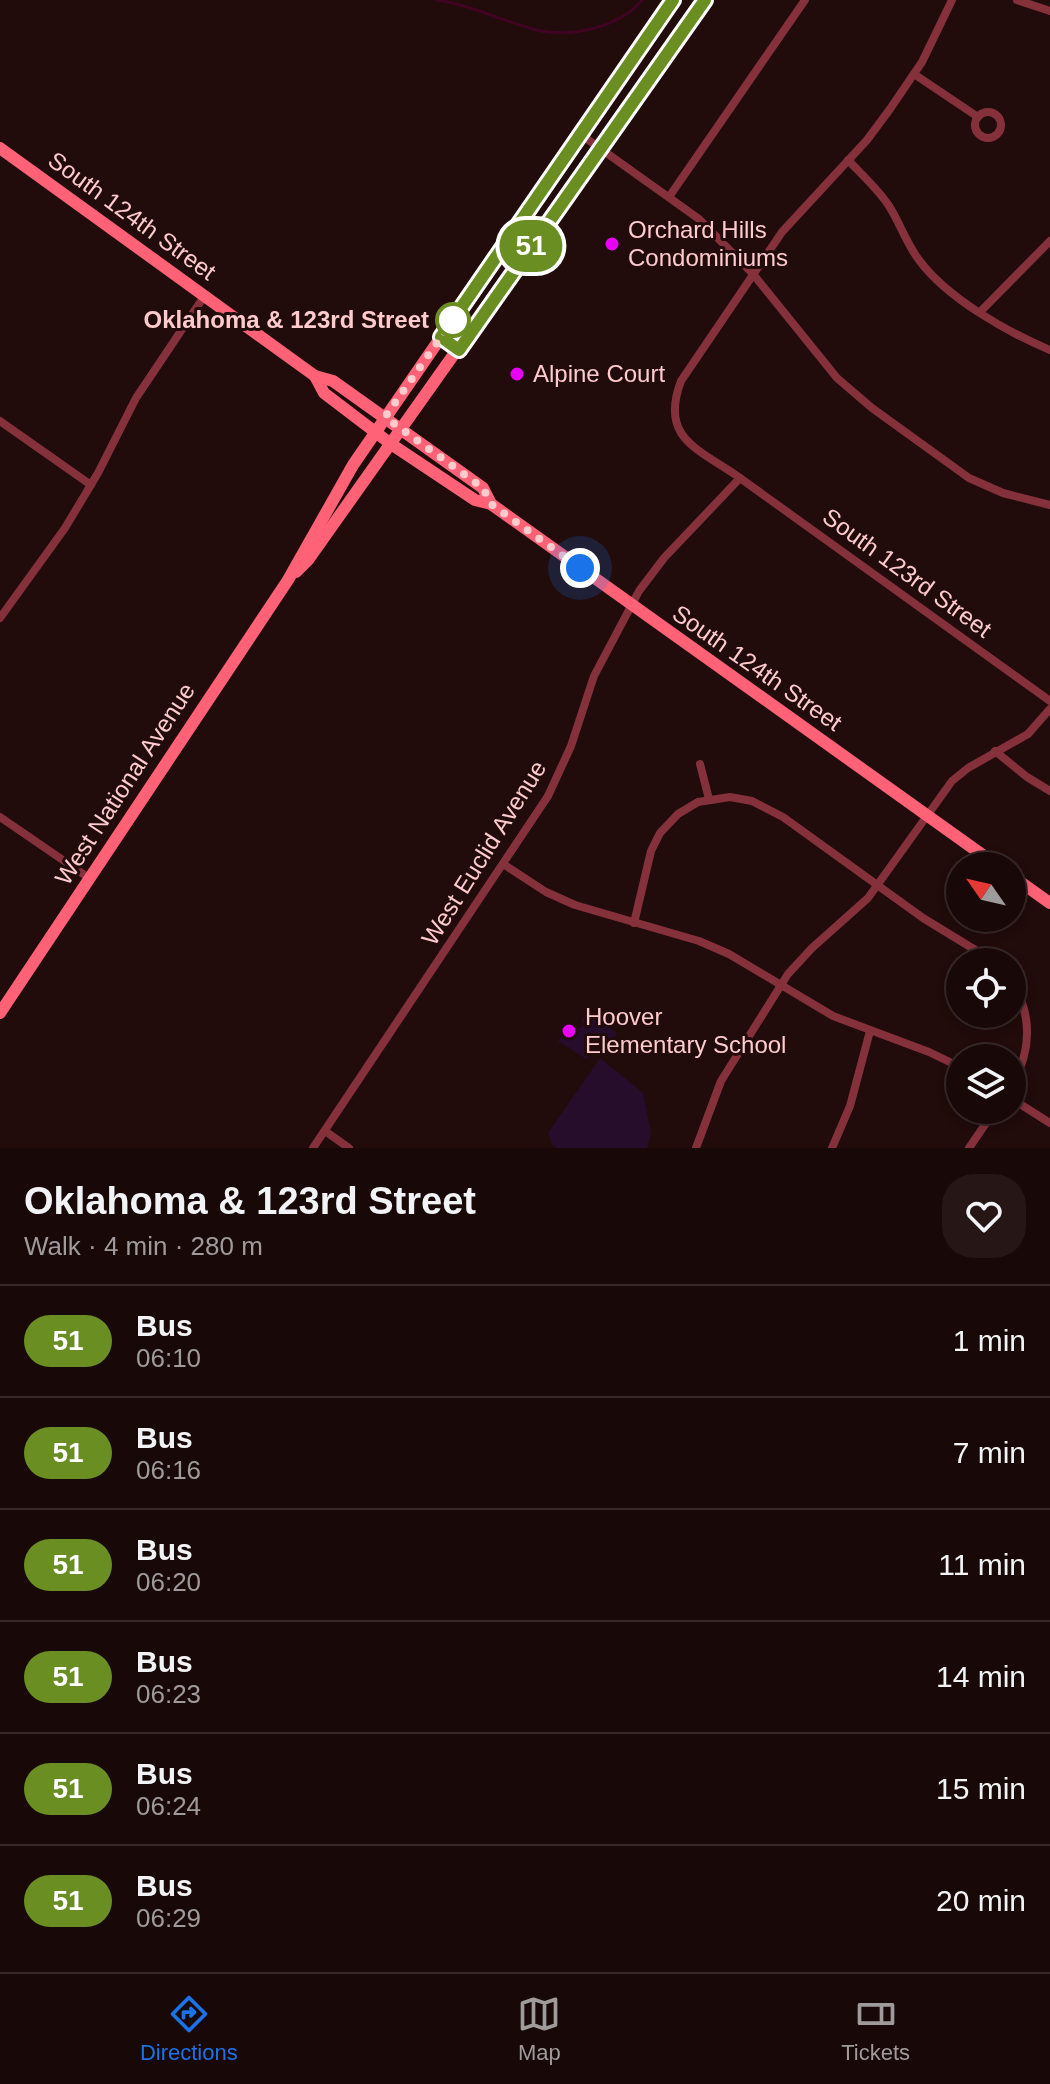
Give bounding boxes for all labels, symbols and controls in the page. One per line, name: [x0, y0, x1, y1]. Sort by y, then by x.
street label: South 124th Street: [43, 146, 221, 286]
place label: Orchard Hills Condominiums: [628, 216, 788, 271]
line badge: 51: [495, 220, 567, 272]
text: 51: [515, 230, 547, 261]
marker: Orchard Hills Condominiums: [603, 235, 621, 253]
marker: Oklahoma & 123rd Street: [436, 303, 470, 337]
place label: Oklahoma & 123rd Street: [144, 306, 429, 333]
place label: Alpine Court: [533, 360, 665, 387]
marker: Alpine Court: [508, 365, 526, 383]
street label: South 123rd Street: [818, 502, 997, 643]
your location: [560, 548, 600, 588]
street label: South 124th Street: [668, 599, 847, 736]
street label: West National Avenue: [49, 678, 200, 890]
street label: West Euclid Avenue: [416, 755, 551, 950]
north arrow: [946, 852, 1026, 932]
map controls: [946, 852, 1026, 1124]
button: locate: [946, 948, 1026, 1028]
place label: Hoover Elementary School: [585, 1003, 786, 1058]
marker: Hoover Elementary School: [560, 1022, 578, 1040]
button: layers: [946, 1044, 1026, 1124]
button: heart: [942, 1174, 1026, 1258]
text: Oklahoma & 123rd Street: [24, 1180, 476, 1222]
text: Walk · 4 min · 280 m: [24, 1231, 263, 1261]
text: Bus: [136, 1309, 193, 1342]
text: 1 min: [953, 1324, 1026, 1357]
text: 51: [52, 1325, 84, 1356]
text: 06:10: [136, 1343, 201, 1373]
text: Bus: [136, 1421, 193, 1454]
text: 7 min: [953, 1436, 1026, 1469]
text: 51: [52, 1437, 84, 1468]
text: 06:16: [136, 1455, 201, 1485]
text: Bus: [136, 1533, 193, 1566]
text: 11 min: [938, 1548, 1026, 1581]
text: 51: [52, 1549, 84, 1580]
text: 06:20: [136, 1567, 201, 1597]
text: Bus: [136, 1645, 193, 1678]
text: 14 min: [936, 1660, 1026, 1693]
text: 51: [52, 1661, 84, 1692]
text: 06:23: [136, 1679, 201, 1709]
text: Bus: [136, 1757, 193, 1790]
text: 15 min: [936, 1772, 1026, 1805]
text: 51: [52, 1773, 84, 1804]
text: 06:24: [136, 1791, 201, 1821]
text: Bus: [136, 1869, 193, 1902]
text: 20 min: [936, 1884, 1026, 1917]
text: 51: [52, 1885, 84, 1916]
text: 06:29: [136, 1903, 201, 1933]
tab: Directions: [140, 1992, 238, 2066]
tab: Map: [517, 1992, 561, 2066]
tab: Tickets: [841, 1992, 910, 2066]

